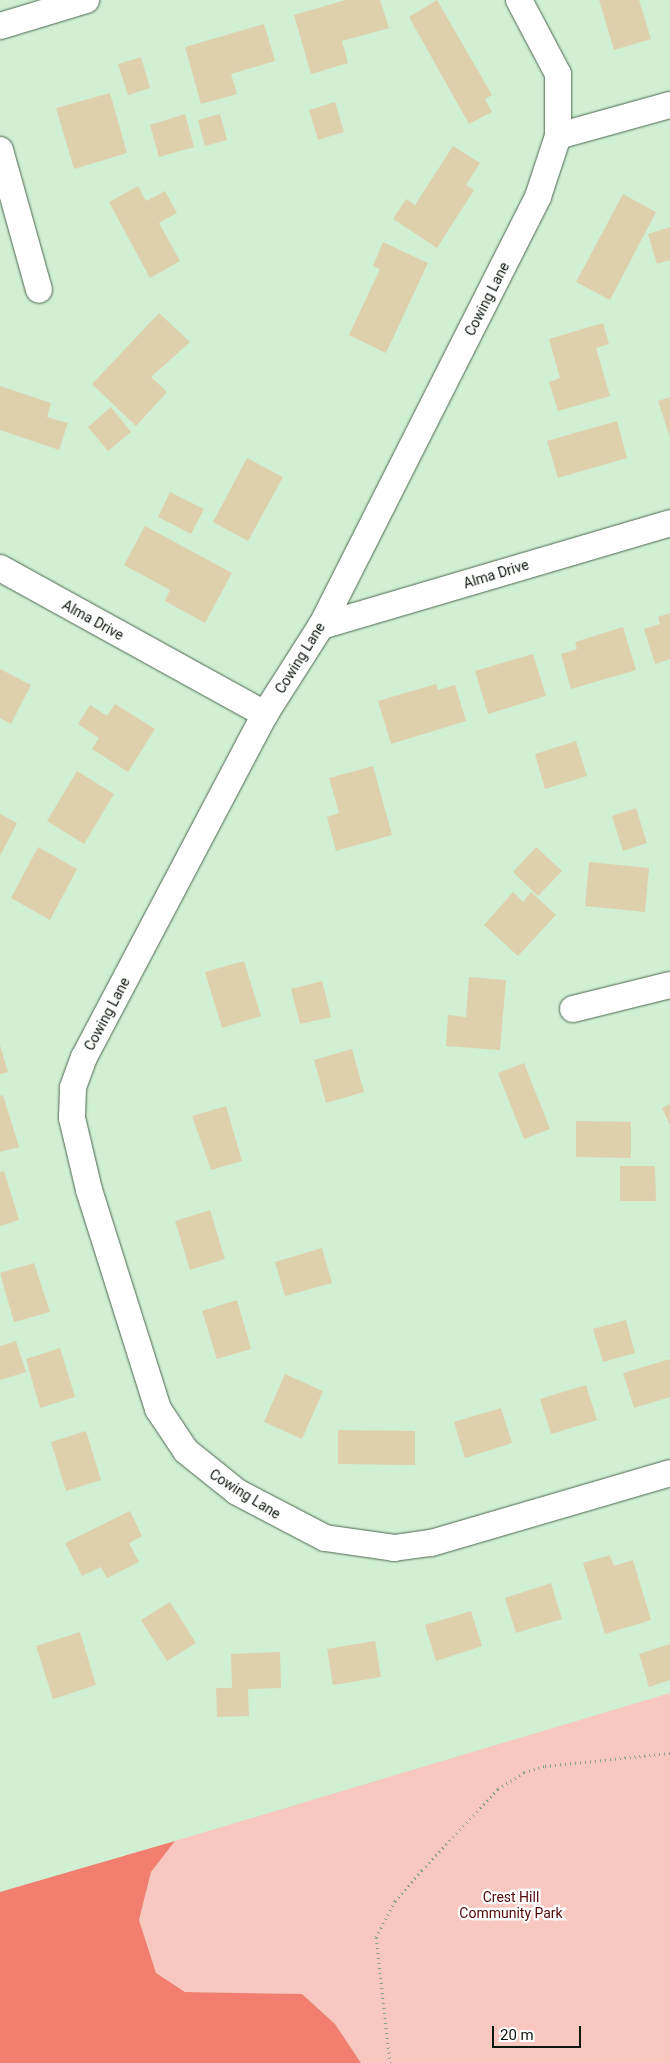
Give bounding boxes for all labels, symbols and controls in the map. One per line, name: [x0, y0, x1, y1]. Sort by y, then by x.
street label: Cowing Lane: [461, 259, 513, 339]
street label: Alma Drive: [461, 556, 531, 592]
street label: Alma Drive: [59, 596, 127, 644]
street label: Cowing Lane: [272, 619, 328, 697]
street label: Cowing Lane: [81, 975, 133, 1053]
street label: Cowing Lane: [206, 1466, 284, 1522]
park label: Crest Hill Community Park: [459, 1889, 563, 1921]
scale bar: [495, 2016, 584, 2048]
text: 20 m: [500, 2026, 534, 2044]

